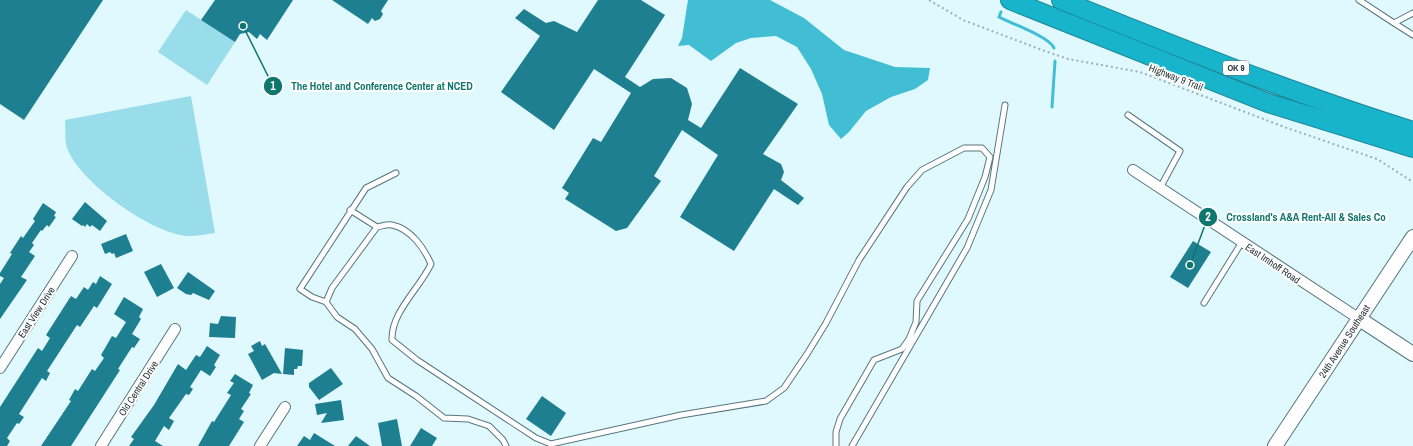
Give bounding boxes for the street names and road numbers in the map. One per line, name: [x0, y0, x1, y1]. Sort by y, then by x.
street label: Highway 9 Trail: [1147, 61, 1205, 94]
road number: OK 9: [1223, 61, 1249, 75]
street label: East Imhoff Road: [1243, 240, 1303, 286]
street label: East View Drive: [15, 284, 58, 340]
street label: 24th Avenue Southeast: [1316, 302, 1373, 380]
street label: Old Central Drive: [116, 358, 161, 418]

